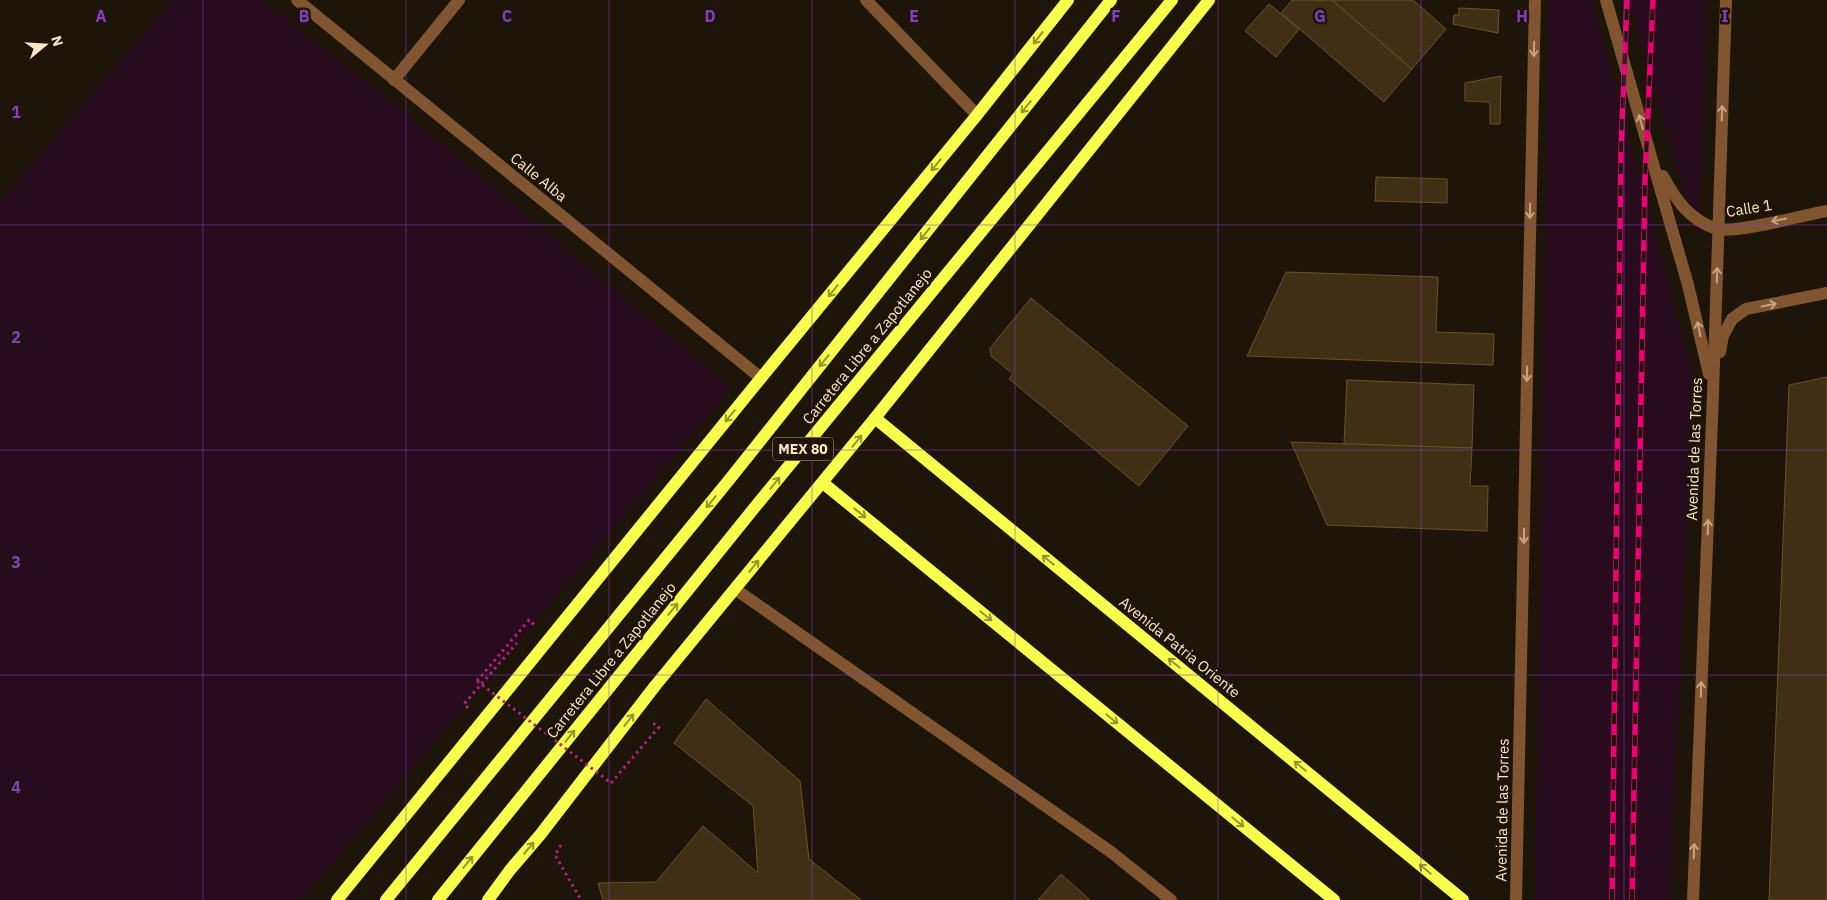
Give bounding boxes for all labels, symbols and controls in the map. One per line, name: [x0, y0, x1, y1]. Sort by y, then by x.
text: A: [96, 6, 107, 26]
text: B: [299, 6, 310, 26]
text: C: [502, 6, 512, 26]
text: D: [704, 6, 716, 26]
text: E: [909, 6, 919, 26]
text: F: [1111, 6, 1121, 26]
text: G: [1314, 6, 1326, 26]
text: H: [1516, 6, 1528, 26]
text: I: [1722, 6, 1729, 26]
north arrow: [20, 20, 70, 70]
one-way arrow: [1032, 31, 1043, 44]
text: N: [47, 33, 67, 49]
one-way arrow: [1529, 40, 1539, 56]
one-way arrow: [1021, 100, 1032, 113]
text: 1: [11, 102, 21, 122]
one-way arrow: [1717, 105, 1727, 122]
one-way arrow: [1636, 115, 1646, 131]
street label: Calle Alba: [507, 148, 571, 206]
one-way arrow: [931, 158, 942, 171]
street label: Calle 1: [1725, 195, 1773, 221]
one-way arrow: [1526, 203, 1535, 219]
one-way arrow: [1772, 216, 1788, 226]
one-way arrow: [919, 227, 930, 240]
street label: Carretera Libre a Zapotlanejo: [798, 264, 936, 428]
one-way arrow: [1712, 268, 1721, 284]
one-way arrow: [827, 284, 839, 297]
one-way arrow: [1761, 299, 1777, 309]
one-way arrow: [1694, 322, 1704, 338]
text: 2: [11, 327, 21, 347]
one-way arrow: [818, 354, 829, 367]
one-way arrow: [1522, 365, 1532, 381]
street label: Avenida de las Torres: [1682, 377, 1706, 521]
one-way arrow: [724, 410, 736, 423]
one-way arrow: [851, 435, 862, 448]
road number: MEX 80: [773, 438, 833, 460]
one-way arrow: [769, 477, 780, 490]
one-way arrow: [706, 495, 717, 508]
one-way arrow: [854, 508, 867, 519]
one-way arrow: [1703, 519, 1712, 535]
one-way arrow: [1519, 528, 1529, 544]
text: 3: [11, 552, 21, 572]
one-way arrow: [1042, 555, 1055, 566]
one-way arrow: [748, 560, 759, 573]
street label: Carretera Libre a Zapotlanejo: [542, 578, 680, 742]
street label: Avenida Patria Oriente: [1116, 592, 1244, 702]
one-way arrow: [667, 603, 678, 616]
one-way arrow: [979, 611, 992, 622]
one-way arrow: [1168, 658, 1181, 669]
one-way arrow: [1696, 681, 1706, 698]
one-way arrow: [624, 713, 634, 727]
one-way arrow: [1105, 713, 1118, 724]
one-way arrow: [565, 729, 576, 742]
street label: Avenida de las Torres: [1491, 738, 1513, 882]
one-way arrow: [1293, 761, 1306, 772]
text: 4: [11, 777, 21, 797]
one-way arrow: [1231, 816, 1244, 827]
one-way arrow: [523, 841, 535, 854]
one-way arrow: [1690, 844, 1699, 860]
one-way arrow: [463, 856, 474, 869]
one-way arrow: [1419, 864, 1432, 875]

